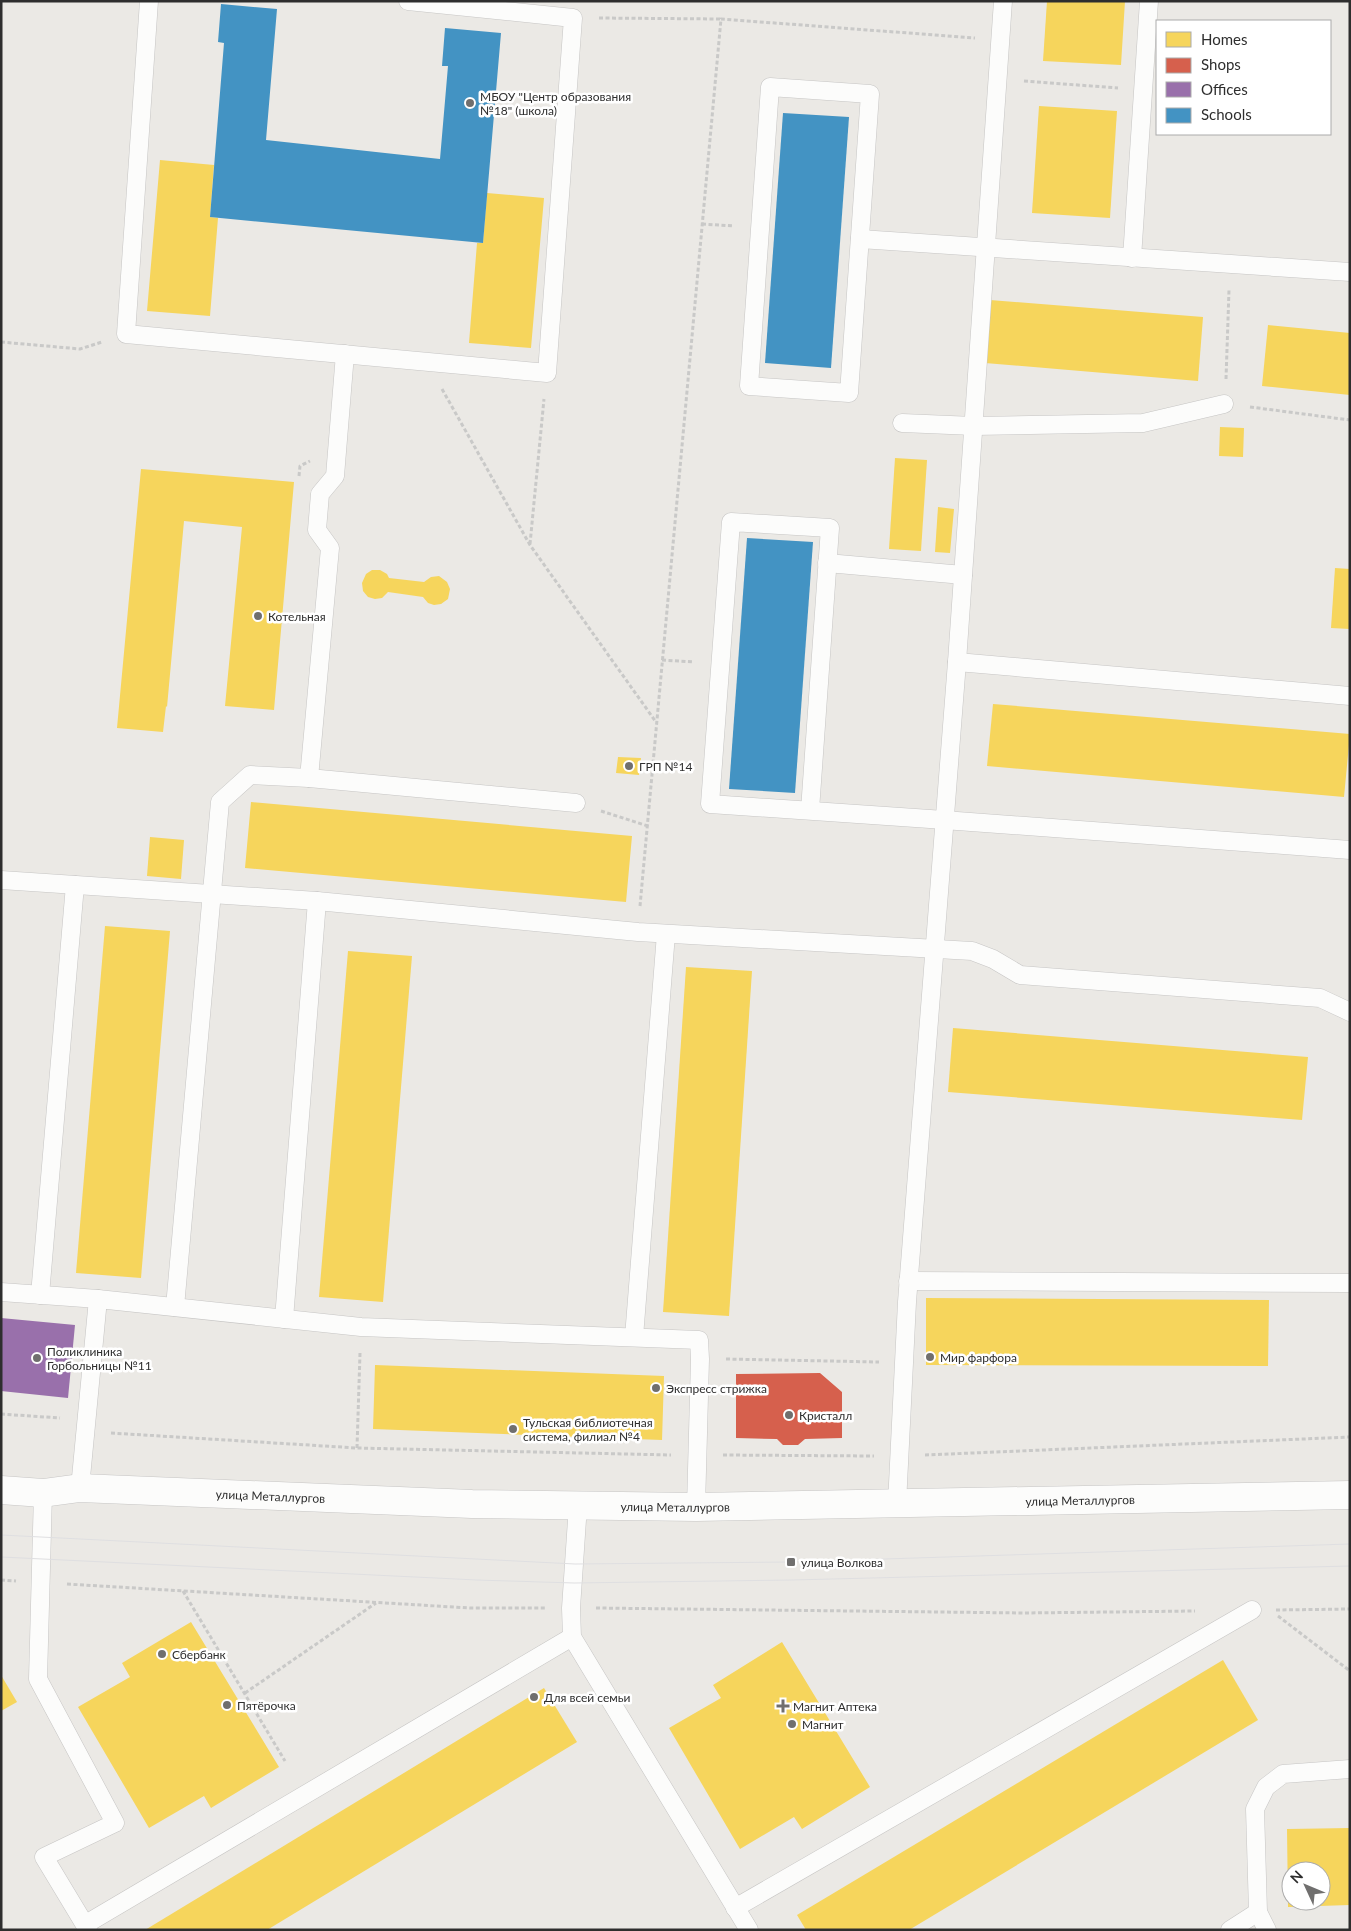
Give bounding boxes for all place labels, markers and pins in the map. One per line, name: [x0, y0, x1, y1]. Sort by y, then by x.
place label: МБОУ "Центр образования №18" (школа): [480, 89, 631, 118]
marker: МБОУ "Центр образования №18" (школа): [464, 97, 476, 109]
place label: Котельная: [268, 609, 326, 624]
marker: Котельная: [252, 610, 264, 622]
place label: ГРП №14: [639, 759, 692, 774]
marker: ГРП №14: [623, 760, 635, 772]
place label: Поликлиника Горбольницы №11: [47, 1344, 152, 1373]
place label: Мир фарфора: [940, 1350, 1017, 1365]
marker: Мир фарфора: [924, 1351, 936, 1363]
marker: Поликлиника Горбольницы №11: [31, 1352, 43, 1364]
place label: Экспресс стрижка: [666, 1381, 767, 1396]
marker: Экспресс стрижка: [650, 1382, 662, 1394]
place label: Кристалл: [799, 1408, 852, 1423]
marker: Кристалл: [783, 1409, 795, 1421]
place label: Тульская библиотечная система, филиал №4: [523, 1415, 653, 1444]
marker: Тульская библиотечная система, филиал №4: [507, 1423, 519, 1435]
place label: улица Волкова: [801, 1555, 883, 1570]
marker: улица Волкова: [785, 1556, 797, 1568]
place label: Сбербанк: [172, 1647, 227, 1662]
marker: Сбербанк: [156, 1648, 168, 1660]
place label: Для всей семьи: [544, 1690, 631, 1705]
marker: Для всей семьи: [528, 1691, 540, 1703]
place label: Пятёрочка: [237, 1698, 296, 1713]
marker: Пятёрочка: [221, 1699, 233, 1711]
place label: Магнит Аптека: [793, 1699, 877, 1714]
marker: Магнит Аптека: [777, 1700, 789, 1712]
place label: Магнит: [802, 1717, 844, 1732]
marker: Магнит: [786, 1718, 798, 1730]

